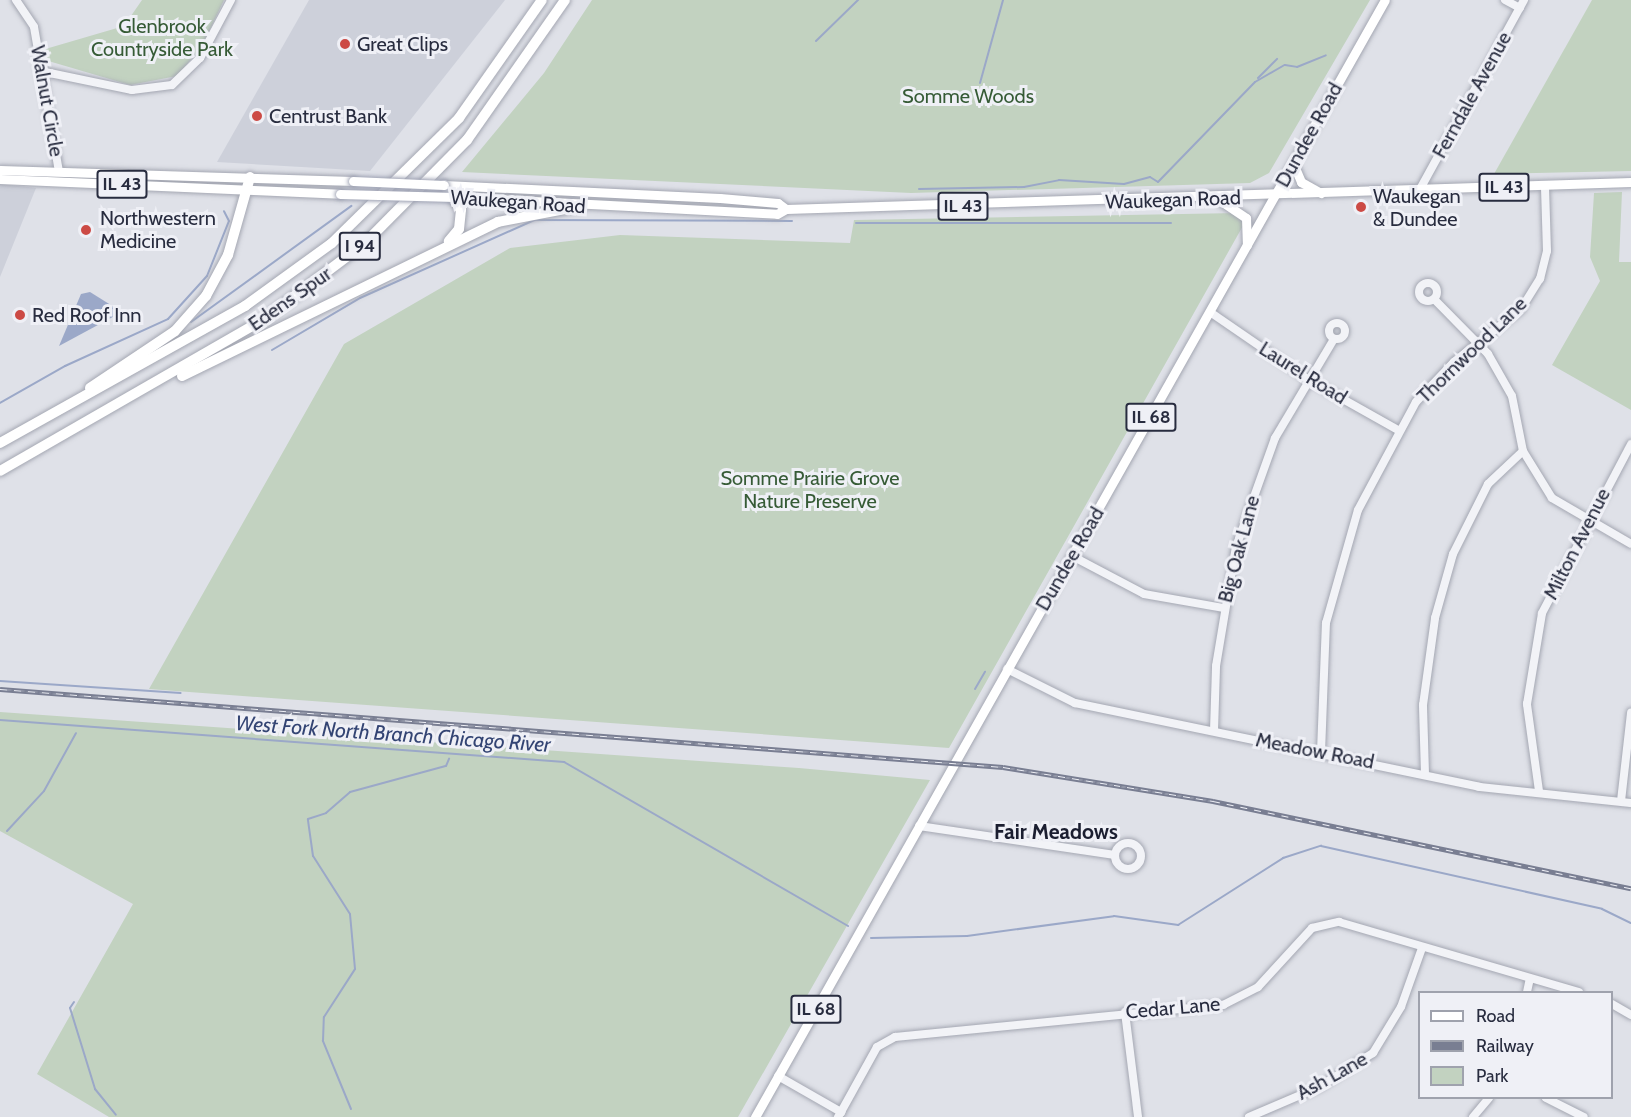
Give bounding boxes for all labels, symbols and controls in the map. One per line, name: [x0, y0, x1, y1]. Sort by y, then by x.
park label: Glenbrook Countryside Park: [91, 14, 233, 61]
street label: Ferndale Avenue: [1427, 28, 1517, 162]
place label: Great Clips: [357, 32, 448, 56]
marker: Great Clips: [338, 37, 352, 51]
street label: Walnut Circle: [25, 44, 69, 158]
street label: Dundee Road: [1270, 79, 1348, 191]
park label: Somme Woods: [902, 84, 1034, 108]
place label: Centrust Bank: [269, 104, 387, 128]
marker: Centrust Bank: [250, 109, 264, 123]
road number: IL 43: [95, 169, 149, 199]
road number: IL 43: [1477, 172, 1531, 202]
place label: Waukegan & Dundee: [1373, 184, 1461, 231]
street label: Waukegan Road: [450, 185, 586, 219]
street label: Waukegan Road: [1105, 186, 1241, 214]
road number: IL 43: [936, 191, 990, 221]
marker: Waukegan & Dundee: [1354, 200, 1368, 214]
place label: Northwestern Medicine: [100, 207, 216, 254]
marker: Northwestern Medicine: [77, 221, 95, 239]
road number: I 94: [338, 231, 382, 261]
street label: Edens Spur: [244, 262, 336, 336]
street label: Thornwood Lane: [1412, 292, 1532, 408]
place label: Red Roof Inn: [32, 303, 141, 327]
marker: Red Roof Inn: [13, 308, 27, 322]
street label: Laurel Road: [1255, 337, 1351, 409]
road number: IL 68: [1124, 402, 1178, 432]
park label: Somme Prairie Grove Nature Preserve: [720, 466, 900, 513]
street label: Milton Avenue: [1539, 484, 1615, 604]
street label: Big Oak Lane: [1213, 493, 1265, 605]
street label: Dundee Road: [1031, 503, 1109, 615]
water label: West Fork North Branch Chicago River: [235, 710, 551, 758]
street label: Meadow Road: [1254, 728, 1376, 774]
district label: Fair Meadows: [994, 819, 1118, 845]
legend: [1418, 991, 1613, 1099]
street label: Cedar Lane: [1125, 992, 1221, 1024]
road number: IL 68: [789, 994, 843, 1024]
text: Road: [1476, 1005, 1515, 1027]
text: Railway: [1476, 1035, 1534, 1057]
street label: Ash Lane: [1293, 1047, 1371, 1105]
text: Park: [1476, 1065, 1508, 1087]

